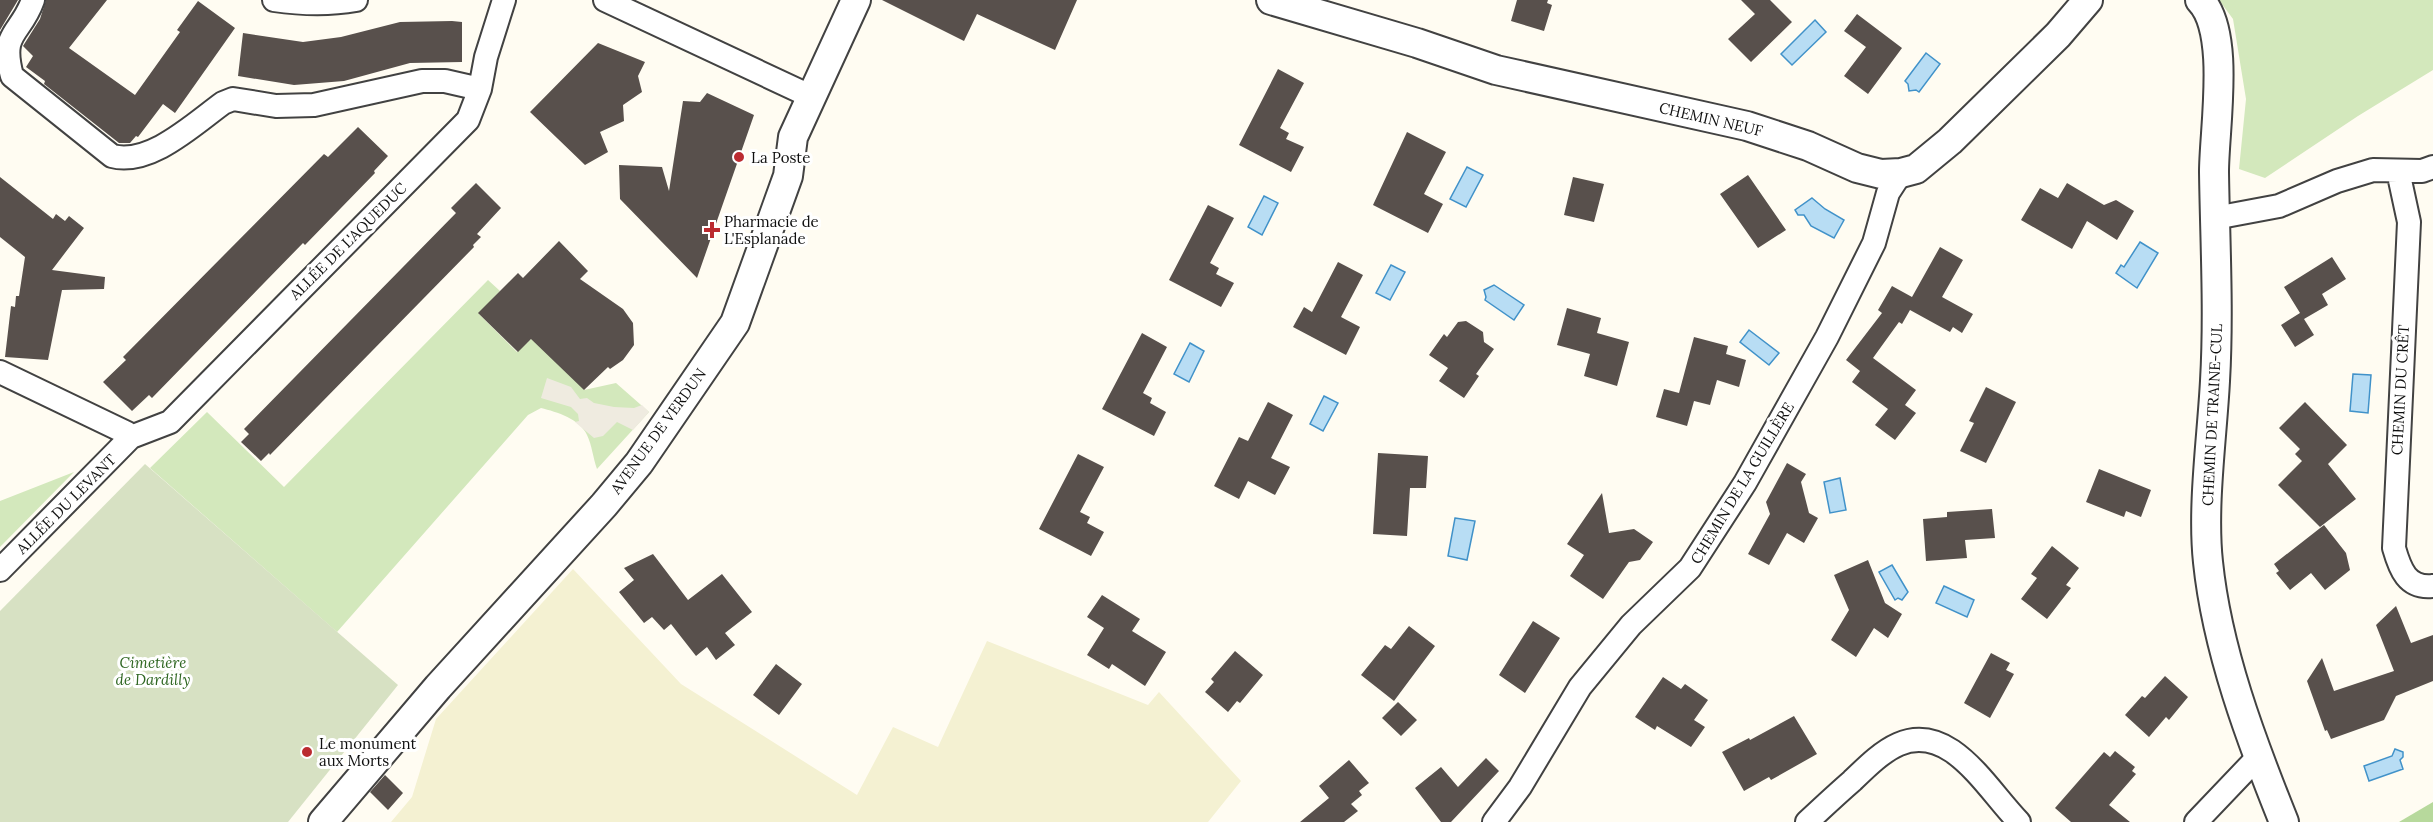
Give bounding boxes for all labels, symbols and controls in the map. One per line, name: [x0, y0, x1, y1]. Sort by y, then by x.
street label: CHEMIN NEUF: [1657, 98, 1765, 140]
place label: La Poste: [751, 148, 810, 167]
marker: La Poste: [732, 150, 746, 164]
street label: ALLÉE DE L'AQUEDUC: [285, 178, 411, 304]
place label: Pharmacie de L'Esplanade: [724, 212, 819, 248]
marker: Pharmacie de L'Esplanade: [705, 223, 719, 237]
street label: CHEMIN DE TRAINE-CUL: [2198, 323, 2226, 507]
street label: CHEMIN DU CRÊT: [2387, 324, 2413, 456]
street label: AVENUE DE VERDUN: [605, 365, 710, 498]
street label: CHEMIN DE LA GUILLÈRE: [1686, 399, 1798, 567]
street label: ALLÉE DU LEVANT: [11, 450, 120, 559]
park label: Cimetière de Dardilly: [116, 653, 190, 689]
place label: Le monument aux Morts: [319, 734, 417, 770]
marker: Le monument aux Morts: [300, 745, 314, 759]

